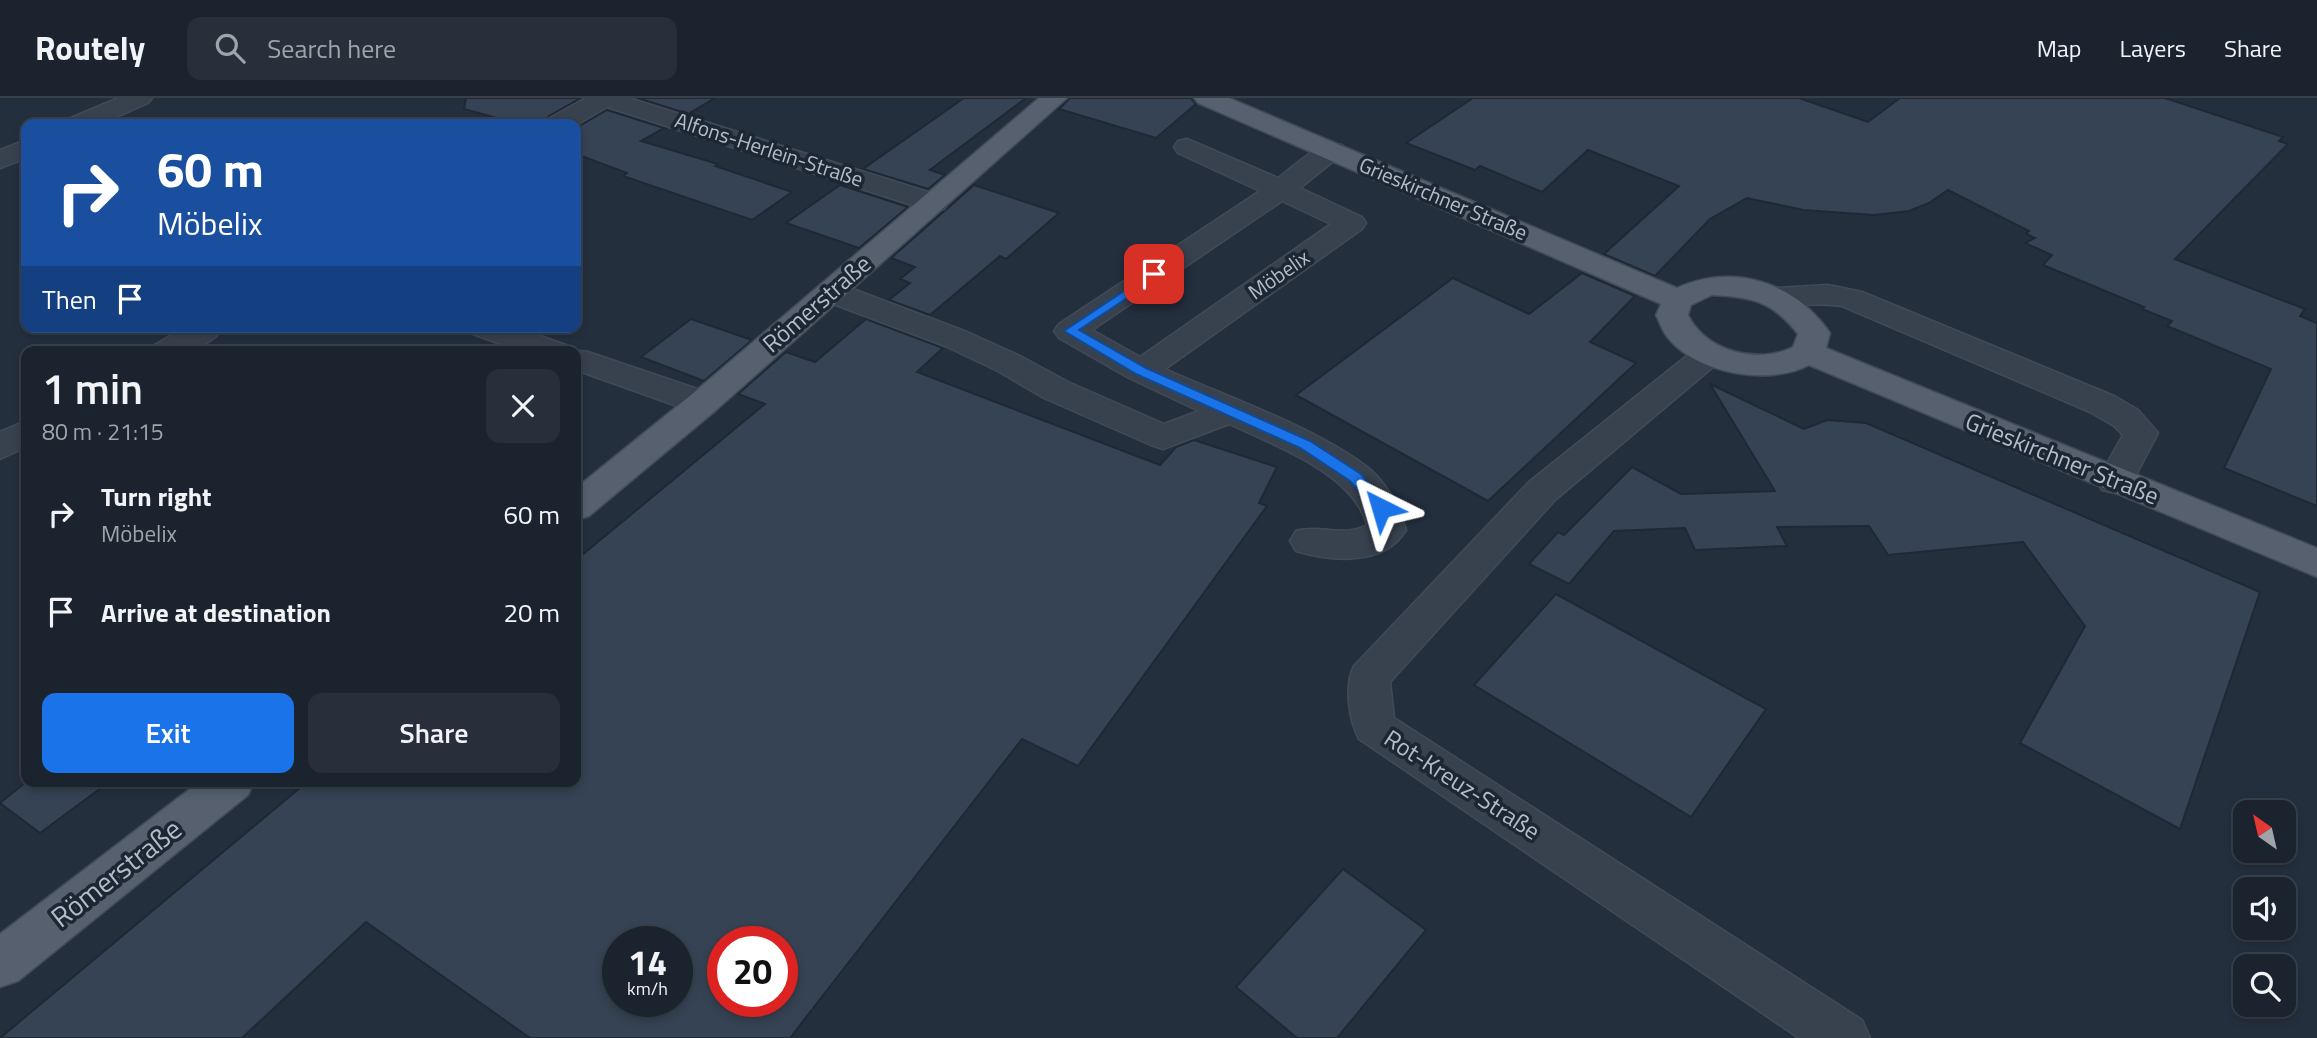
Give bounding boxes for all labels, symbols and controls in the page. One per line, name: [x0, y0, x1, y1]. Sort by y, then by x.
search box: [187, 17, 677, 80]
text: Routely: [35, 23, 145, 73]
icon: search: [211, 29, 249, 67]
text: Search here: [267, 29, 396, 68]
text: Map: [2037, 30, 2082, 66]
text: Layers: [2120, 30, 2186, 66]
text: Share: [2224, 30, 2282, 66]
street label: Alfons-Herlein-Straße: [671, 104, 868, 195]
text: 60 m: [157, 131, 264, 206]
icon: right: [42, 147, 133, 238]
street label: Grieskirchner Straße: [1354, 148, 1533, 248]
text: Möbelix: [157, 199, 262, 247]
street label: Möbelix: [1241, 241, 1316, 307]
pin: [1124, 244, 1184, 304]
street label: Römerstraße: [754, 246, 879, 361]
icon: arrive: [1135, 255, 1173, 293]
text: Then: [42, 280, 97, 319]
icon: arrive: [111, 280, 149, 318]
text: 1 min: [42, 356, 143, 420]
button: close: [486, 369, 560, 443]
street label: Grieskirchner Straße: [1960, 403, 2165, 513]
text: 80 m · 21:15: [42, 414, 164, 449]
position arrow: [1344, 471, 1418, 545]
text: Turn right: [101, 477, 212, 516]
icon: right: [42, 495, 80, 533]
text: 60 m: [503, 495, 560, 534]
text: Möbelix: [101, 516, 177, 551]
icon: arrive: [42, 593, 80, 631]
text: Arrive at destination: [101, 593, 331, 632]
text: 20 m: [503, 593, 560, 632]
button: Exit: [42, 693, 294, 773]
button: Share: [308, 693, 560, 773]
street label: Rot-Kreuz-Straße: [1377, 720, 1548, 848]
north arrow: [2233, 800, 2296, 863]
map controls: [2233, 800, 2296, 1017]
street label: Römerstraße: [41, 808, 190, 938]
button: sound: [2233, 877, 2296, 940]
speed limit sign: 20: [707, 926, 798, 1017]
text: 14: [628, 935, 667, 989]
button: search: [2233, 954, 2296, 1017]
text: km/h: [627, 975, 668, 1002]

